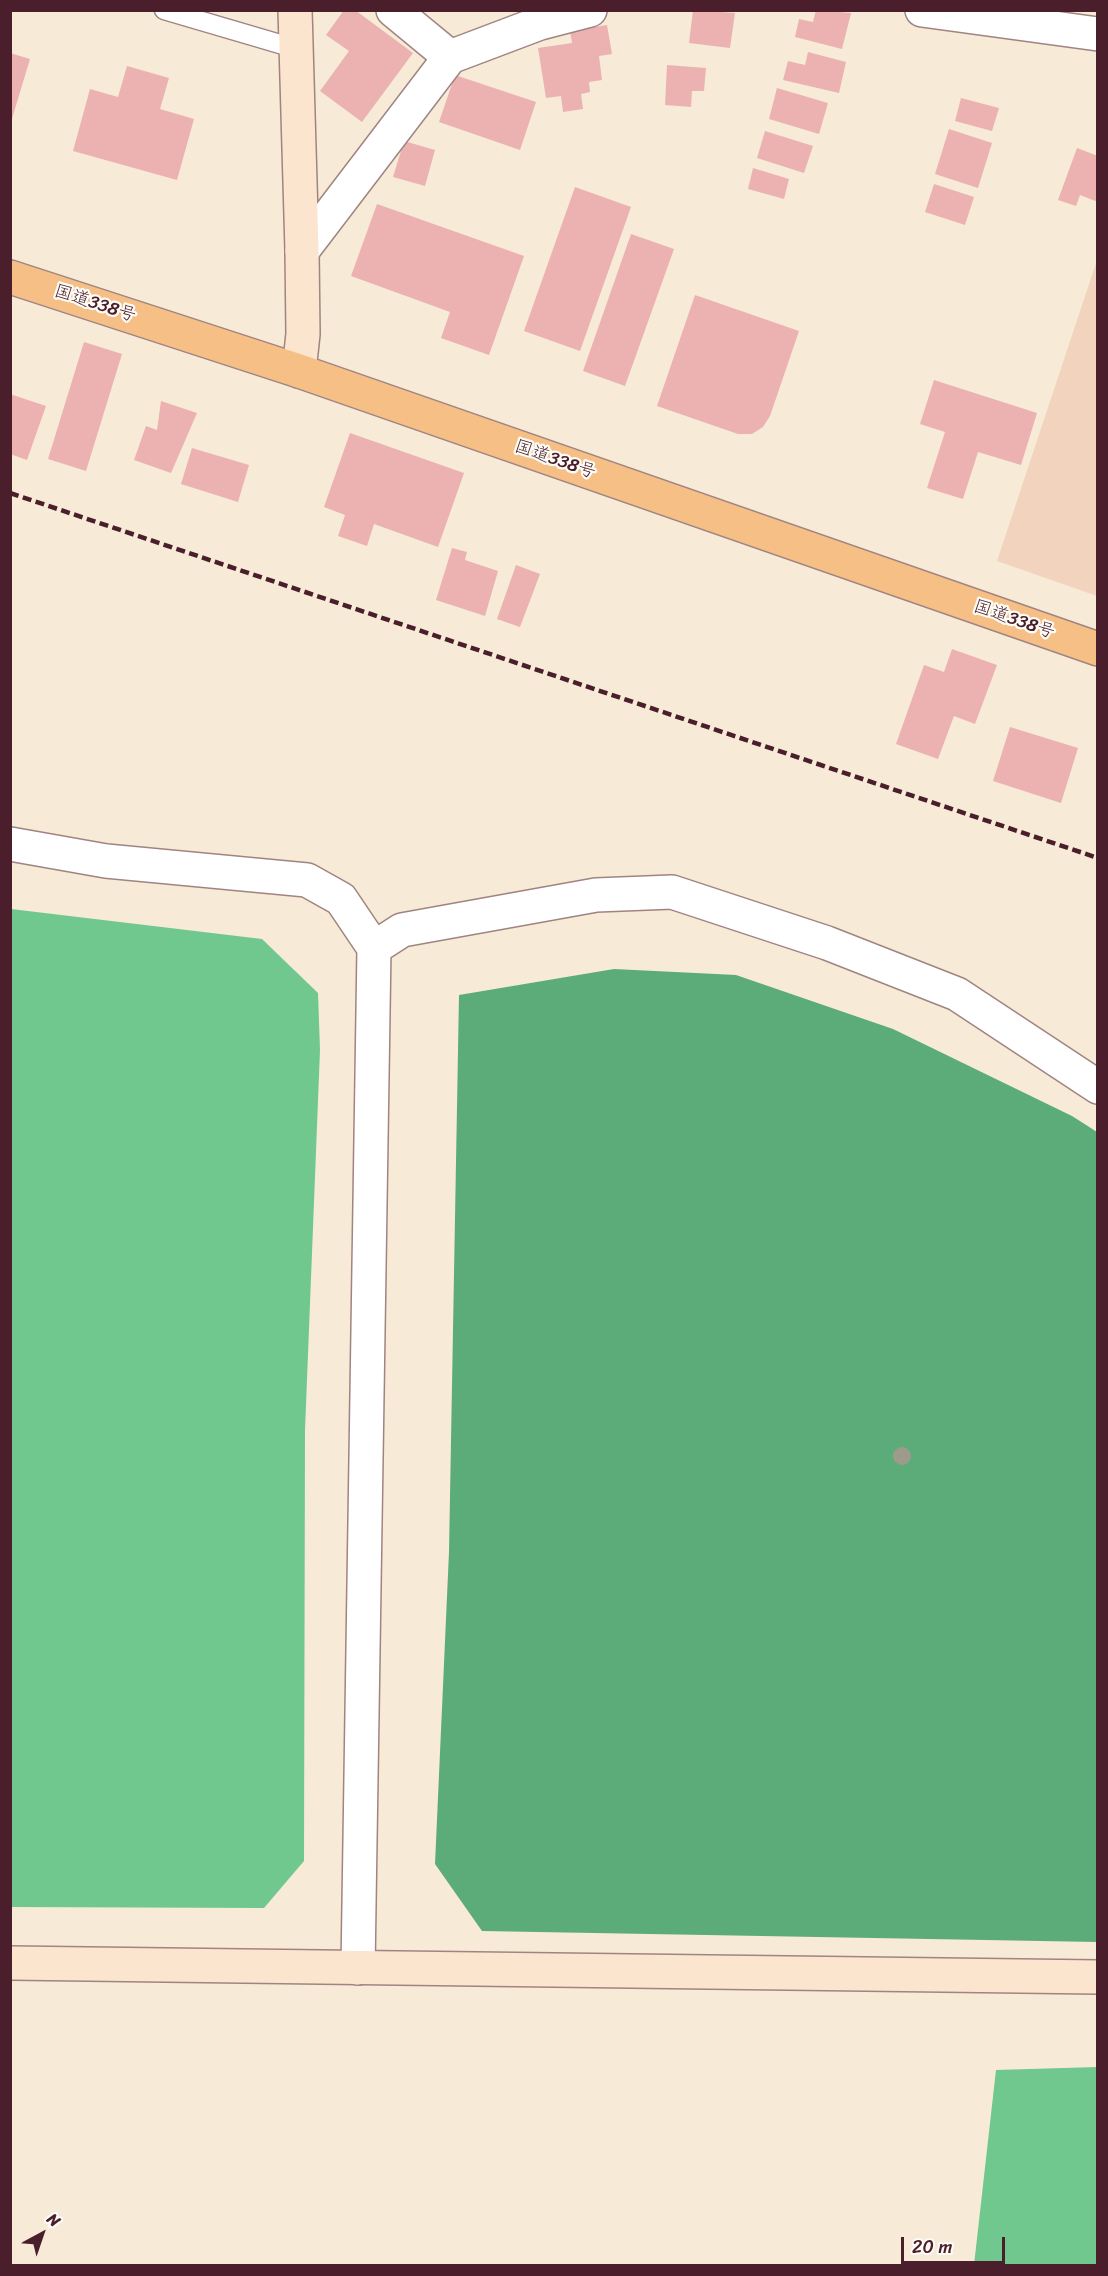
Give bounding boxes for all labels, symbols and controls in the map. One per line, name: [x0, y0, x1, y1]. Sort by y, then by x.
street label: 国道338号: [51, 281, 139, 327]
street label: 国道338号: [511, 436, 599, 484]
street label: 国道338号: [970, 596, 1058, 644]
north arrow: [12, 2204, 72, 2264]
text: N: [40, 2205, 67, 2235]
scale bar: [904, 2225, 1008, 2263]
text: 20 m: [912, 2231, 952, 2263]

